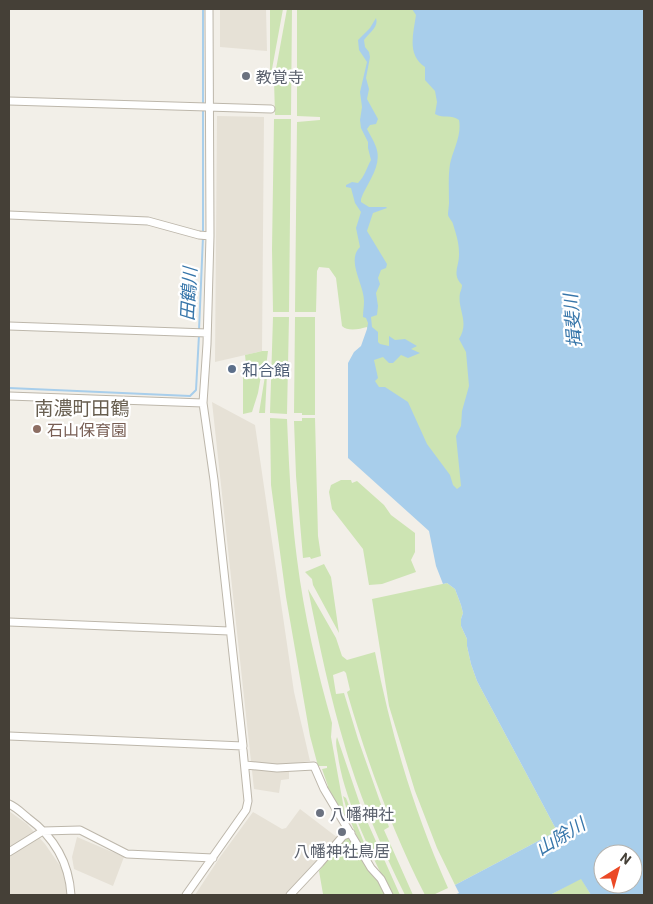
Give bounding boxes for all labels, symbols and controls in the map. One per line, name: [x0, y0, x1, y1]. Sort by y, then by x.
place label: 教覚寺: [256, 67, 304, 86]
marker: 教覚寺: [240, 70, 252, 82]
water label: 田鶴川: [176, 264, 201, 322]
water label: 揖斐川: [559, 291, 585, 349]
place label: 和合館: [242, 360, 290, 379]
marker: 和合館: [226, 363, 238, 375]
district label: 南濃町田鶴: [34, 396, 130, 419]
place label: 石山保育園: [47, 420, 127, 439]
marker: 石山保育園: [31, 423, 43, 435]
place label: 八幡神社: [330, 804, 394, 823]
marker: 八幡神社: [314, 807, 326, 819]
water label: 山除川: [531, 812, 591, 859]
marker: 八幡神社鳥居: [336, 826, 348, 838]
place label: 八幡神社鳥居: [294, 841, 390, 860]
north arrow: [593, 844, 643, 894]
text: N: [617, 849, 635, 868]

